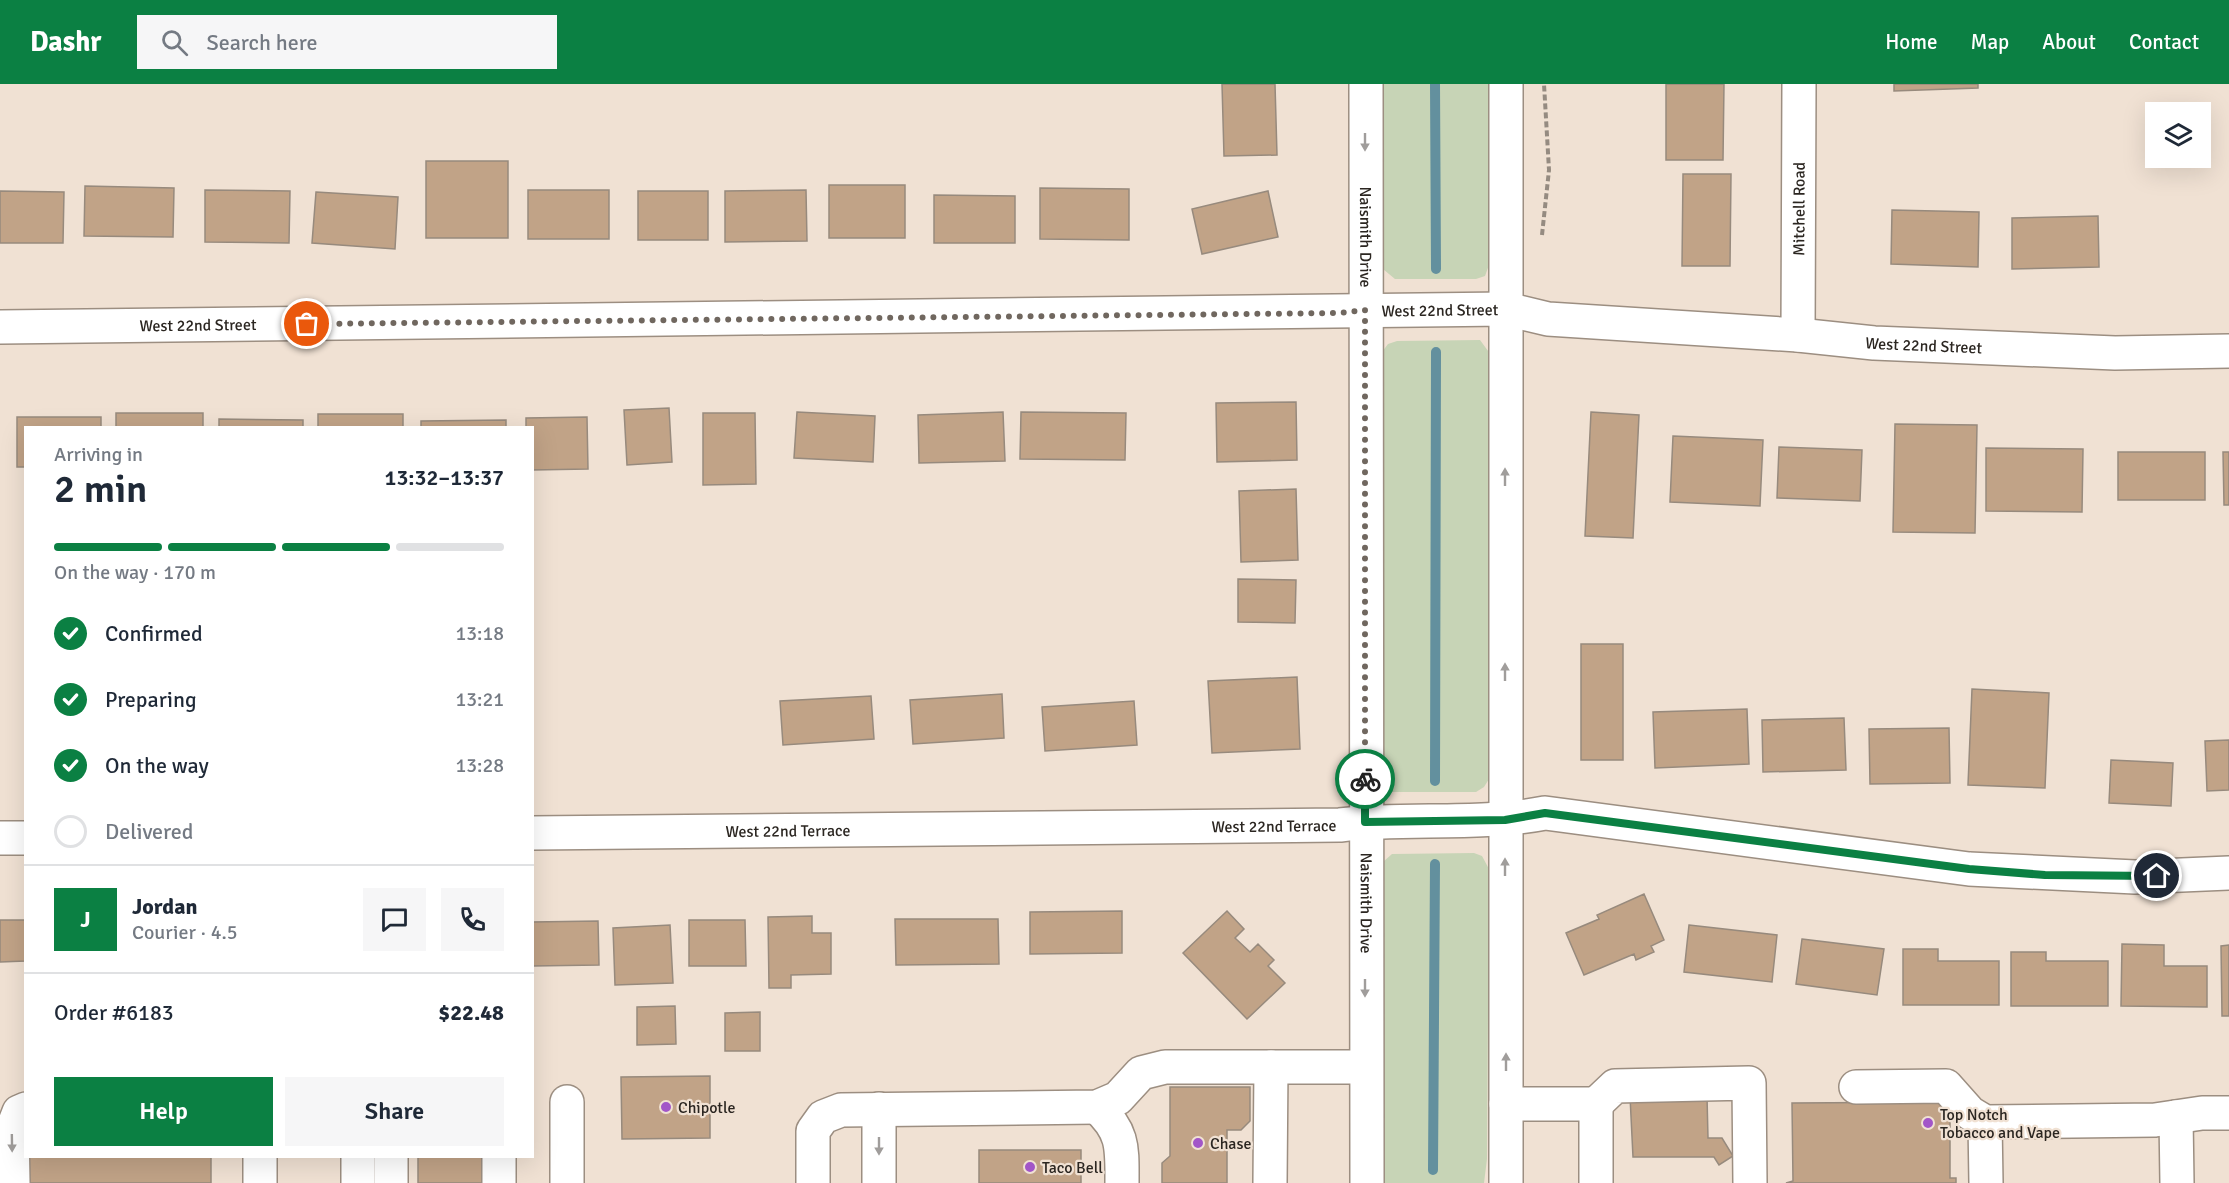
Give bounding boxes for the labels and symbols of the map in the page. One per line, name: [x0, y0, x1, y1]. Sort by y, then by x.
one-way arrow: [1360, 133, 1370, 152]
street label: Mitchell Road: [1789, 162, 1810, 256]
street label: Naismith Drive: [1355, 186, 1375, 288]
pin: [281, 298, 332, 349]
street label: West 22nd Street: [1381, 300, 1499, 321]
street label: West 22nd Street: [139, 315, 257, 336]
street label: West 22nd Street: [1864, 333, 1983, 358]
one-way arrow: [1500, 467, 1510, 486]
one-way arrow: [1500, 662, 1510, 681]
courier: [1335, 749, 1395, 809]
street label: West 22nd Terrace: [1211, 816, 1337, 837]
street label: West 22nd Terrace: [725, 821, 851, 842]
pin: [2131, 850, 2182, 901]
street label: Naismith Drive: [1356, 852, 1376, 954]
one-way arrow: [1500, 857, 1510, 876]
one-way arrow: [1360, 979, 1370, 998]
one-way arrow: [1501, 1052, 1511, 1071]
place label: Chipotle: [678, 1098, 736, 1118]
marker: Chipotle: [659, 1100, 673, 1114]
place label: Top Notch Tobacco and Vape: [1940, 1105, 2060, 1143]
marker: Top Notch Tobacco and Vape: [1921, 1116, 1935, 1130]
one-way arrow: [8, 1134, 17, 1153]
place label: Chase: [1210, 1134, 1252, 1154]
marker: Chase: [1191, 1136, 1205, 1150]
one-way arrow: [874, 1137, 884, 1156]
place label: Taco Bell: [1042, 1158, 1103, 1178]
marker: Taco Bell: [1023, 1160, 1037, 1174]

